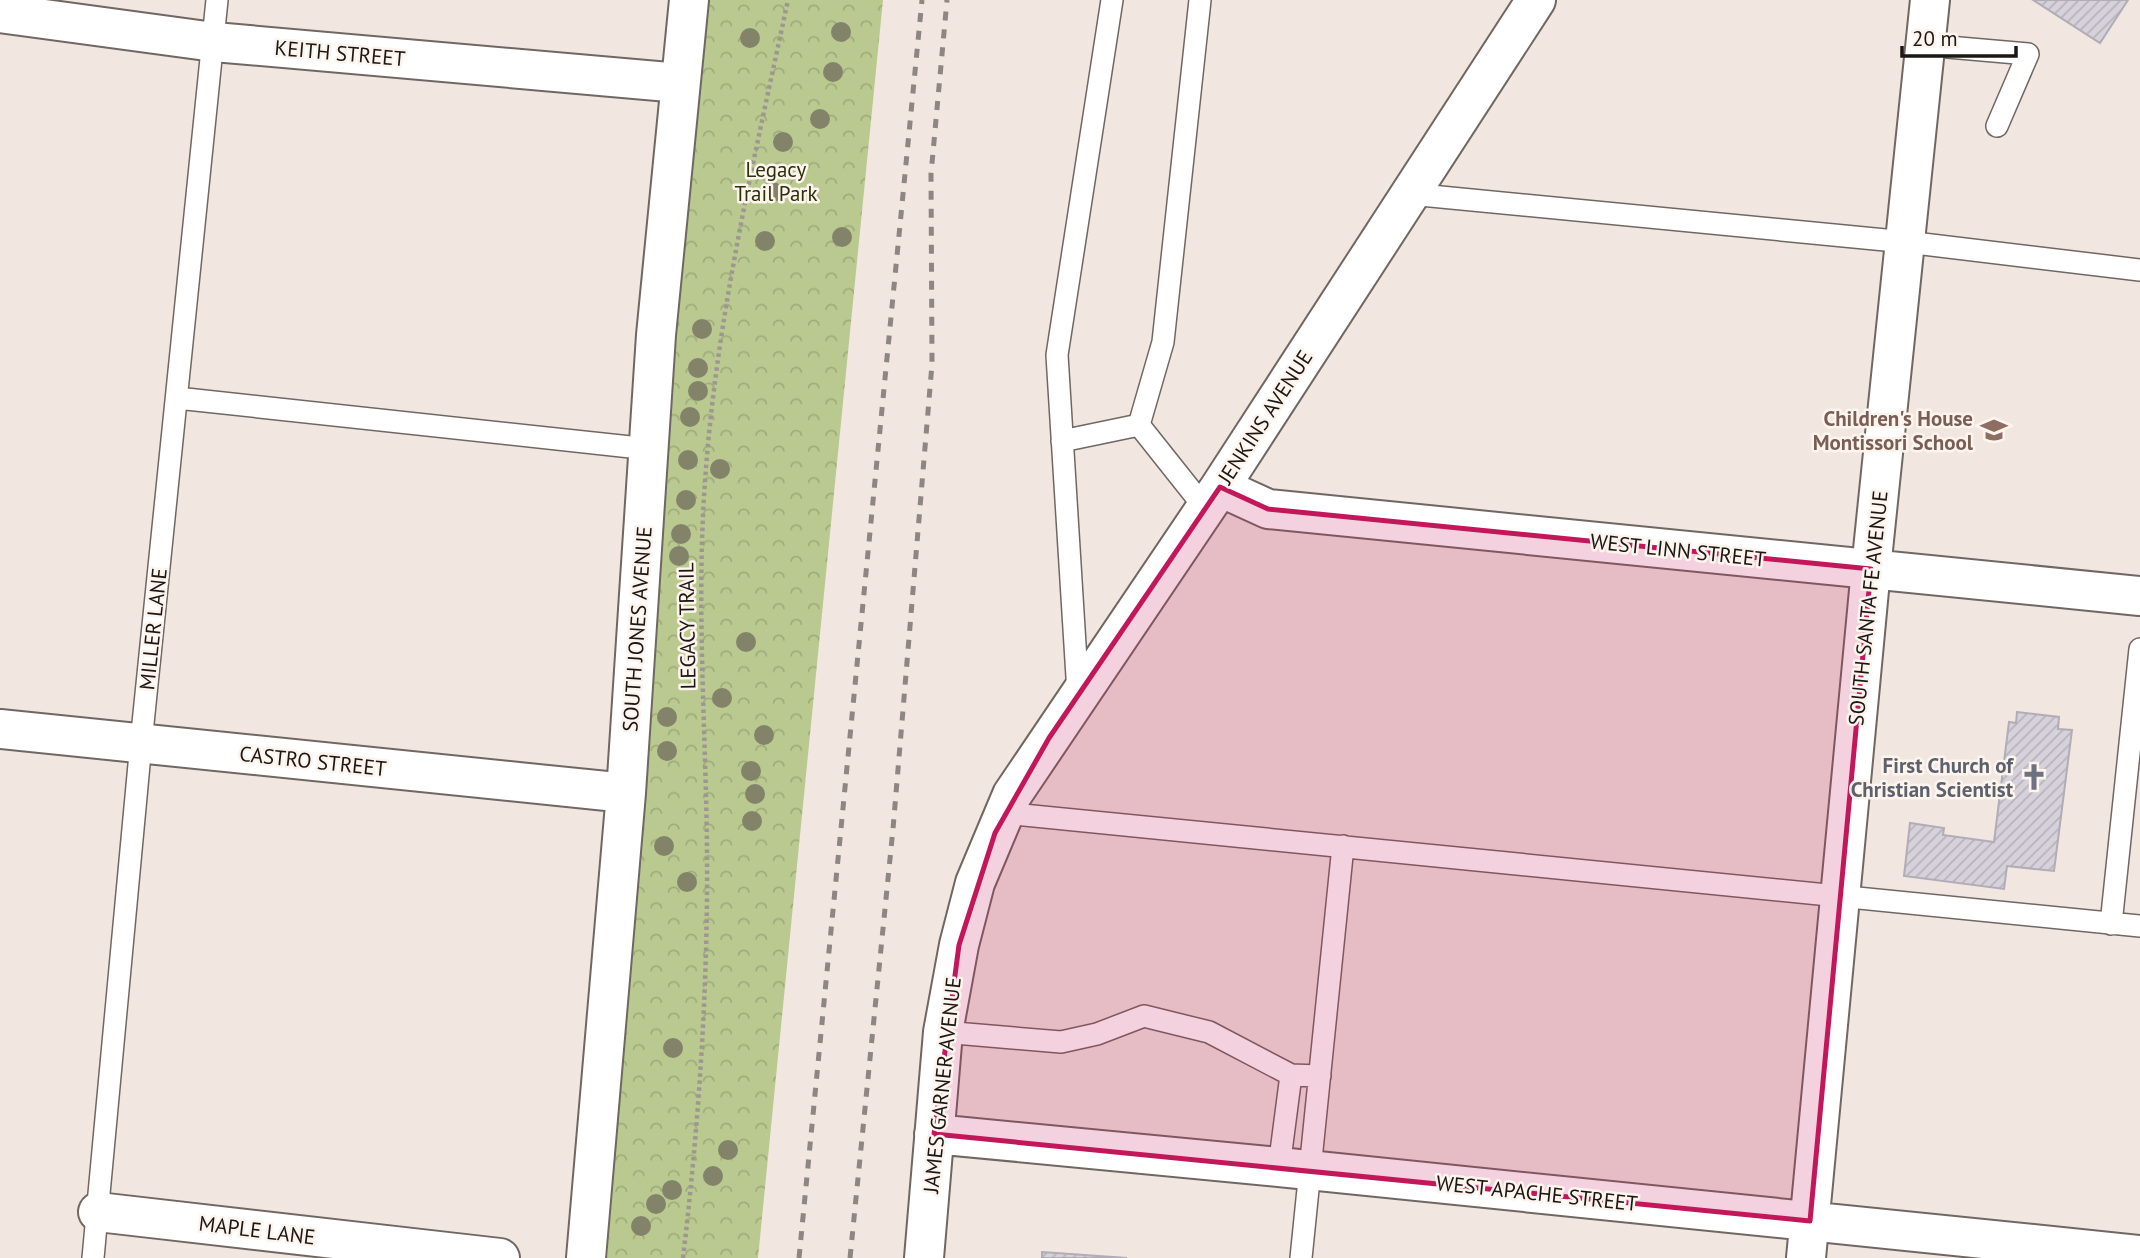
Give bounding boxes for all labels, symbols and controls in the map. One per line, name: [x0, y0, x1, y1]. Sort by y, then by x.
scale bar: [1902, 14, 2016, 58]
text: 20 m: [1912, 25, 1958, 52]
street label: KEITH STREET: [274, 34, 407, 72]
park label: Legacy Trail Park: [735, 156, 818, 207]
street label: JENKINS AVENUE: [1211, 345, 1318, 490]
place label: Children's House Montissori School: [1813, 405, 1974, 456]
school or university icon: Children's House Montissori School: [1979, 415, 2009, 445]
street label: SOUTH SANTA FE AVENUE: [1842, 489, 1894, 727]
street label: SOUTH JONES AVENUE: [616, 525, 658, 733]
street label: WEST LINN STREET: [1589, 527, 1768, 573]
street label: LEGACY TRAIL: [672, 562, 702, 690]
street label: MILLER LANE: [133, 567, 173, 691]
street label: CASTRO STREET: [238, 740, 388, 782]
place label: First Church of Christian Scientist: [1851, 752, 2014, 803]
church icon: First Church of Christian Scientist: [2019, 762, 2049, 792]
street label: JAMES GARNER AVENUE: [917, 976, 967, 1195]
street label: WEST APACHE STREET: [1435, 1169, 1639, 1217]
street label: MAPLE LANE: [197, 1209, 317, 1251]

